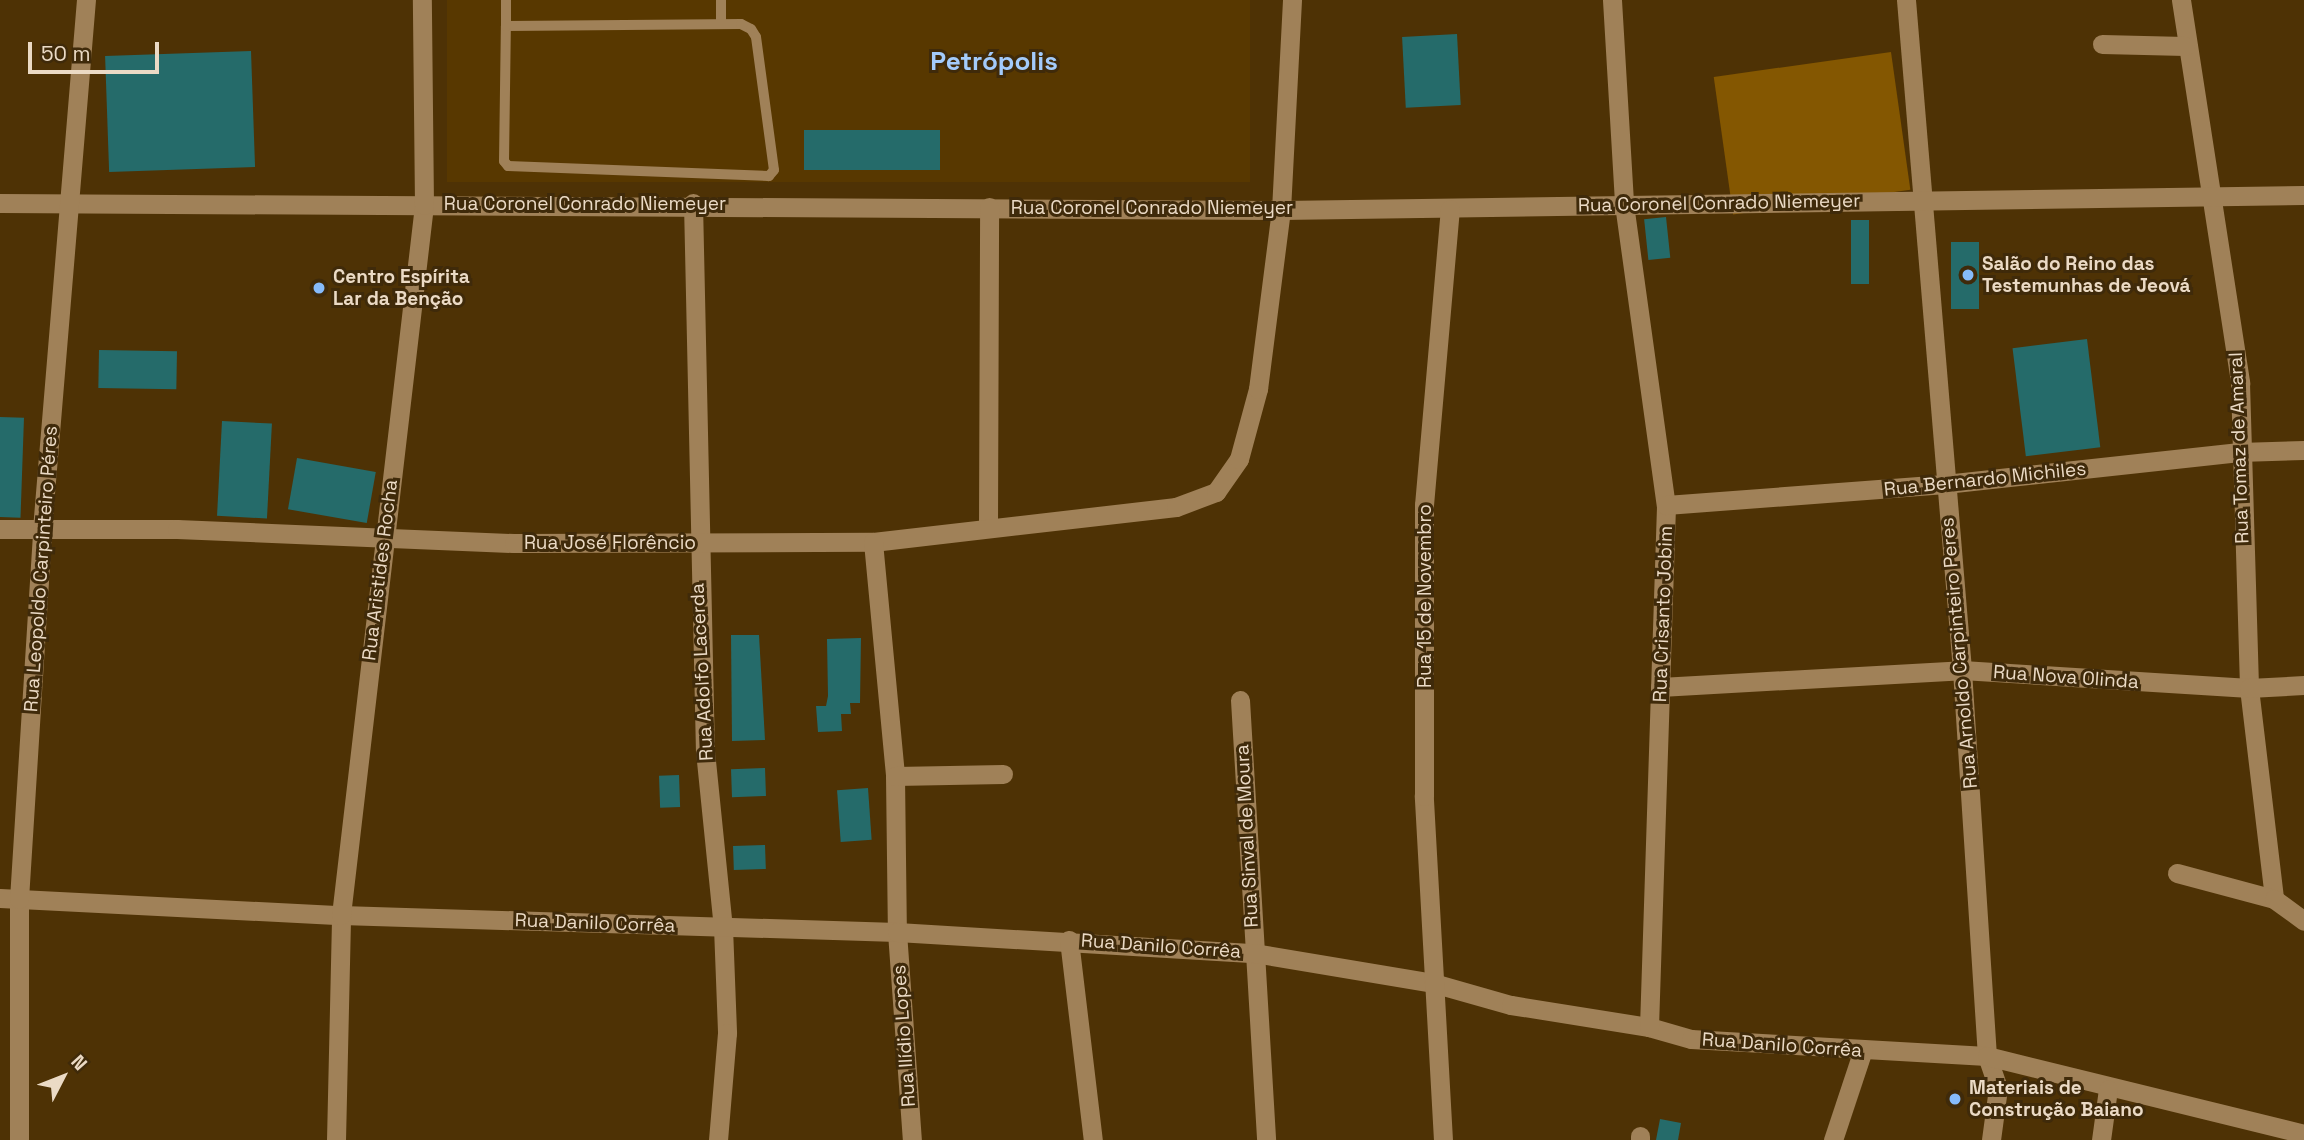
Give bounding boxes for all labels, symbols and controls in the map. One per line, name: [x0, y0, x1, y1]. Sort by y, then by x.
scale bar: [32, 28, 163, 72]
text: 50 m: [41, 40, 91, 67]
district label: Petrópolis: [930, 46, 1058, 78]
street label: Rua Coronel Conrado Niemeyer: [1578, 189, 1860, 217]
street label: Rua Coronel Conrado Niemeyer: [444, 193, 726, 215]
street label: Rua Coronel Conrado Niemeyer: [1011, 197, 1293, 219]
place label: Salão do Reino das Testemunhas de Jeová: [1982, 253, 2191, 297]
place label: Centro Espírita Lar da Benção: [333, 266, 470, 310]
marker: Salão do Reino das Testemunhas de Jeová: [1960, 267, 1976, 283]
marker: Centro Espírita Lar da Benção: [311, 280, 327, 296]
street label: Rua Tomaz de Amaral: [2224, 351, 2254, 545]
street label: Rua Leopoldo Carpinteiro Péres: [20, 425, 62, 713]
street label: Rua Bernardo Michiles: [1883, 457, 2087, 501]
street label: Rua Aristides Rocha: [358, 478, 402, 662]
street label: Rua 15 de Novembro: [1414, 504, 1436, 688]
street label: Rua Arnoldo Carpinteiro Peres: [1936, 516, 1982, 790]
street label: Rua Crisanto Jobim: [1649, 525, 1677, 703]
street label: Rua José Florêncio: [524, 532, 696, 554]
street label: Rua Adolfo Lacerda: [686, 582, 718, 762]
street label: Rua Nova Olinda: [1992, 661, 2140, 693]
street label: Rua Sinval de Moura: [1231, 744, 1263, 928]
street label: Rua Danilo Corrêa: [514, 909, 676, 937]
street label: Rua Danilo Corrêa: [1080, 929, 1242, 963]
street label: Rua Ilídio Lopes: [888, 964, 920, 1108]
street label: Rua Danilo Corrêa: [1701, 1028, 1863, 1062]
north arrow: [28, 1042, 98, 1112]
text: N: [65, 1050, 93, 1076]
place label: Materiais de Construção Baiano: [1969, 1077, 2144, 1121]
marker: Materiais de Construção Baiano: [1947, 1091, 1963, 1107]

